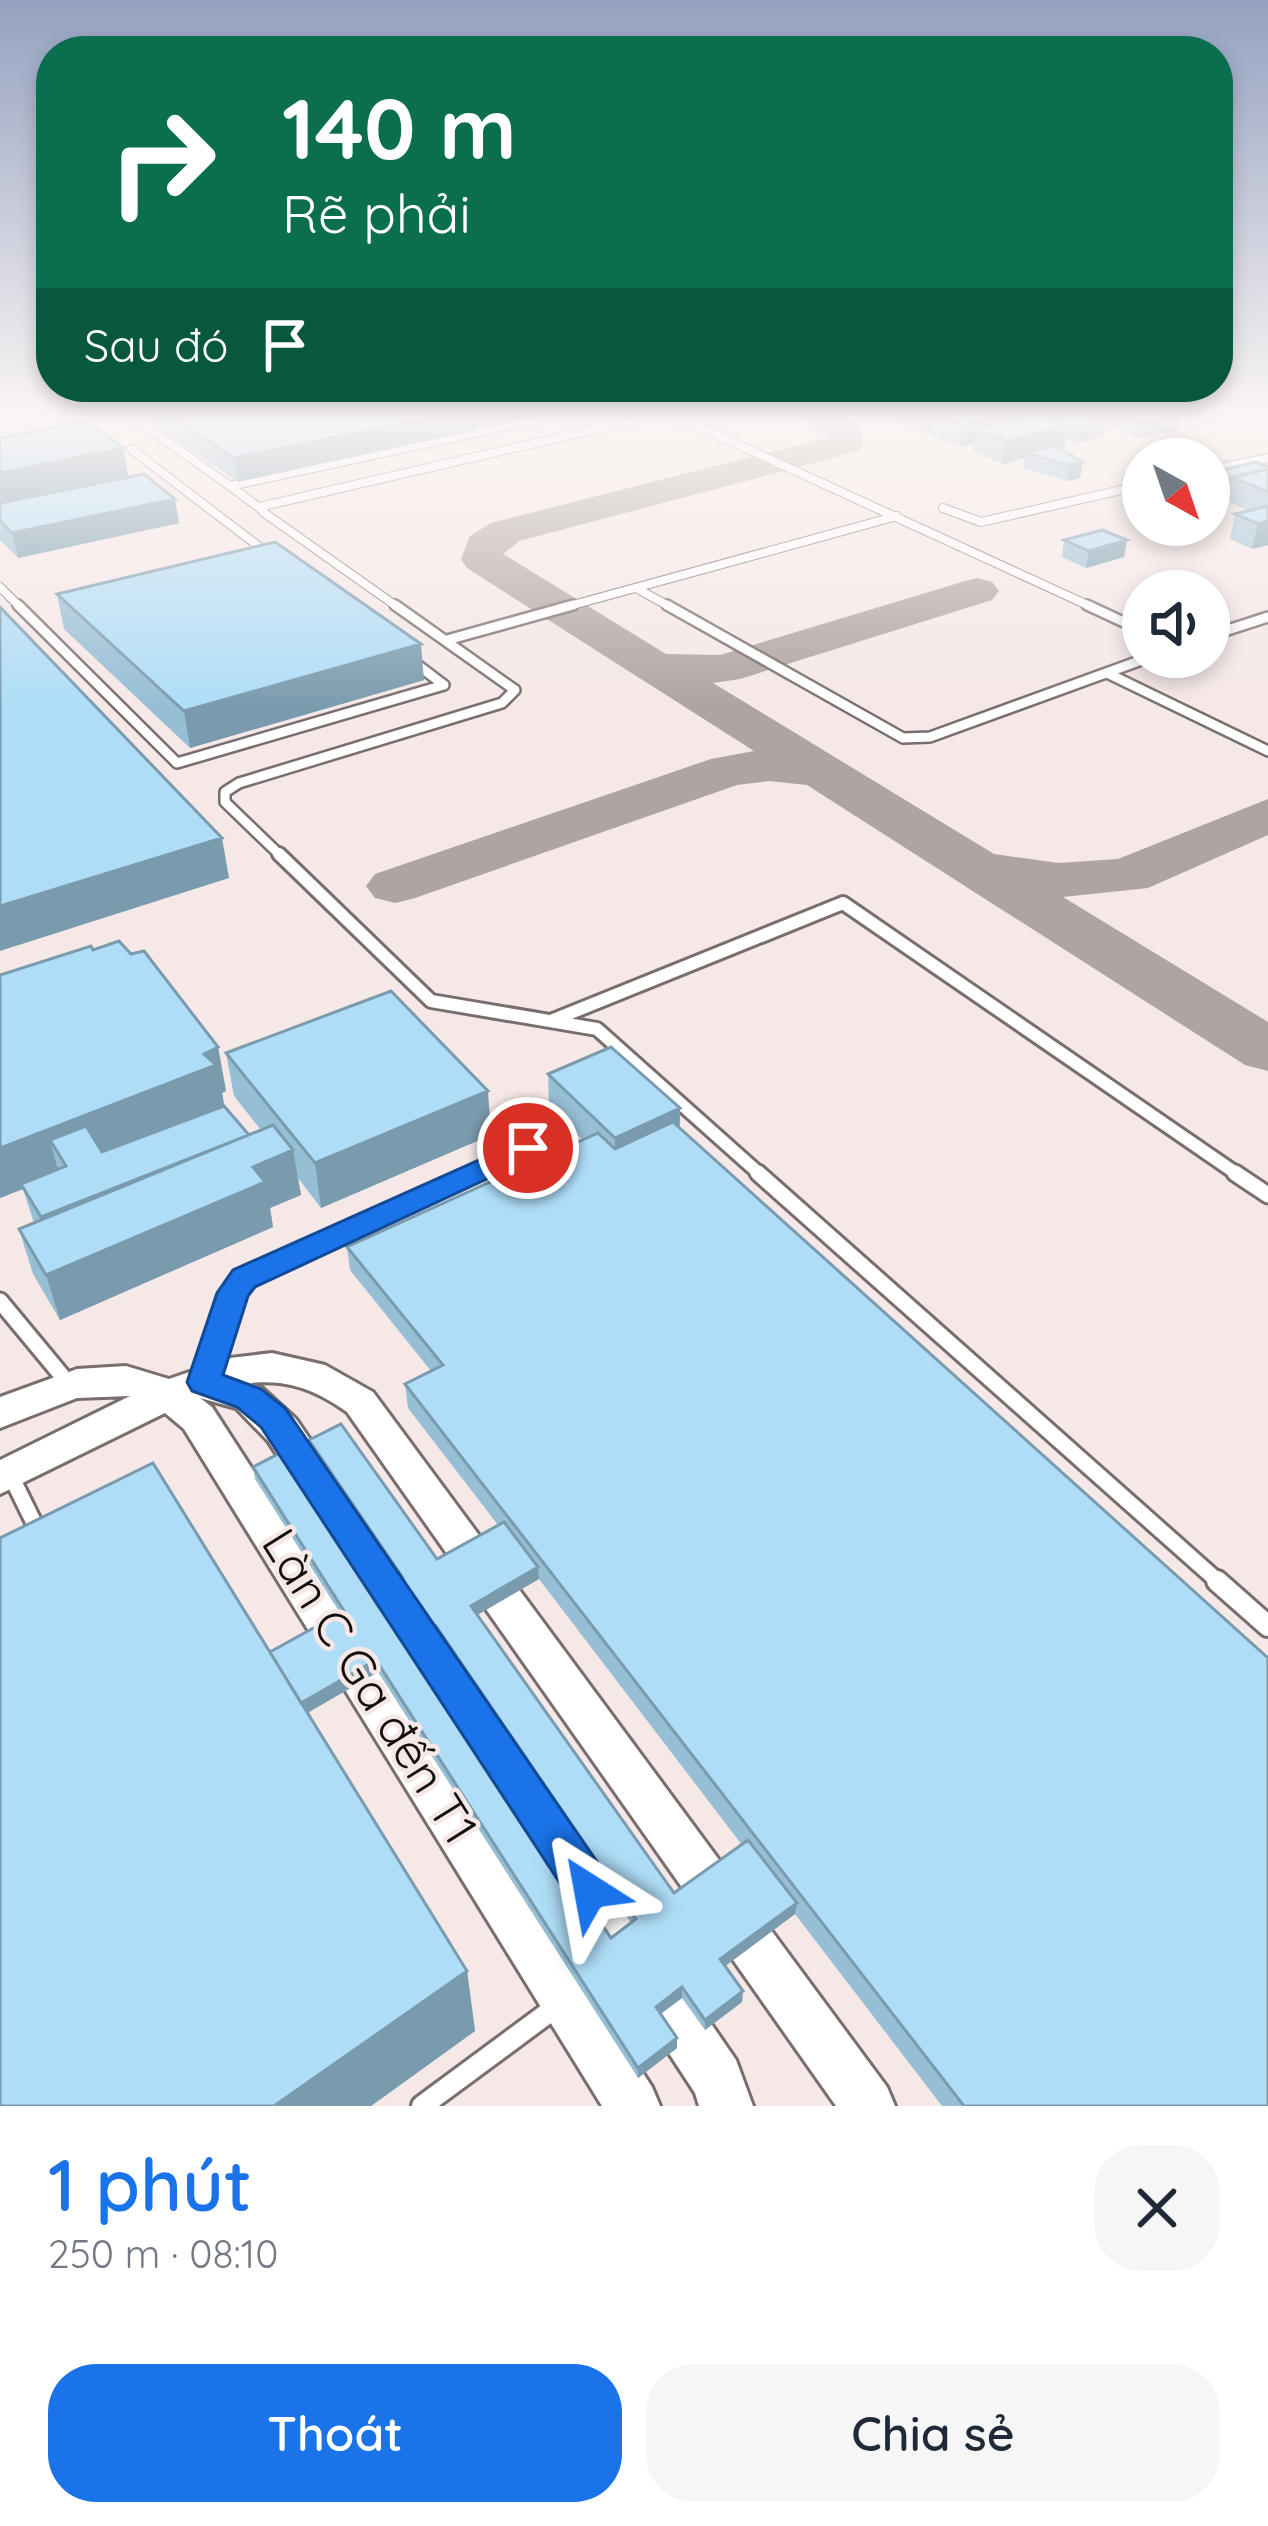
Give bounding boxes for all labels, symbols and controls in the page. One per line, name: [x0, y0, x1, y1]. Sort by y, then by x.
text: 140 m: [282, 75, 517, 180]
icon: right: [84, 84, 240, 240]
text: Rẽ phải: [282, 179, 471, 247]
icon: arrive: [252, 312, 318, 378]
text: Sau đó: [84, 317, 228, 373]
north arrow: [1122, 438, 1230, 546]
map controls: [1122, 438, 1230, 678]
button: sound: [1122, 570, 1230, 678]
pin: [477, 1097, 579, 1199]
icon: arrive: [495, 1115, 561, 1181]
street label: Làn C Ga đến T1: [250, 1517, 492, 1854]
position arrow: [527, 1828, 653, 1954]
text: 1 phút: [48, 2139, 252, 2229]
button: close: [1094, 2145, 1220, 2271]
text: 250 m · 08:10: [48, 2229, 278, 2278]
button: Thoát: [48, 2364, 622, 2502]
button: Chia sẻ: [646, 2364, 1220, 2502]

